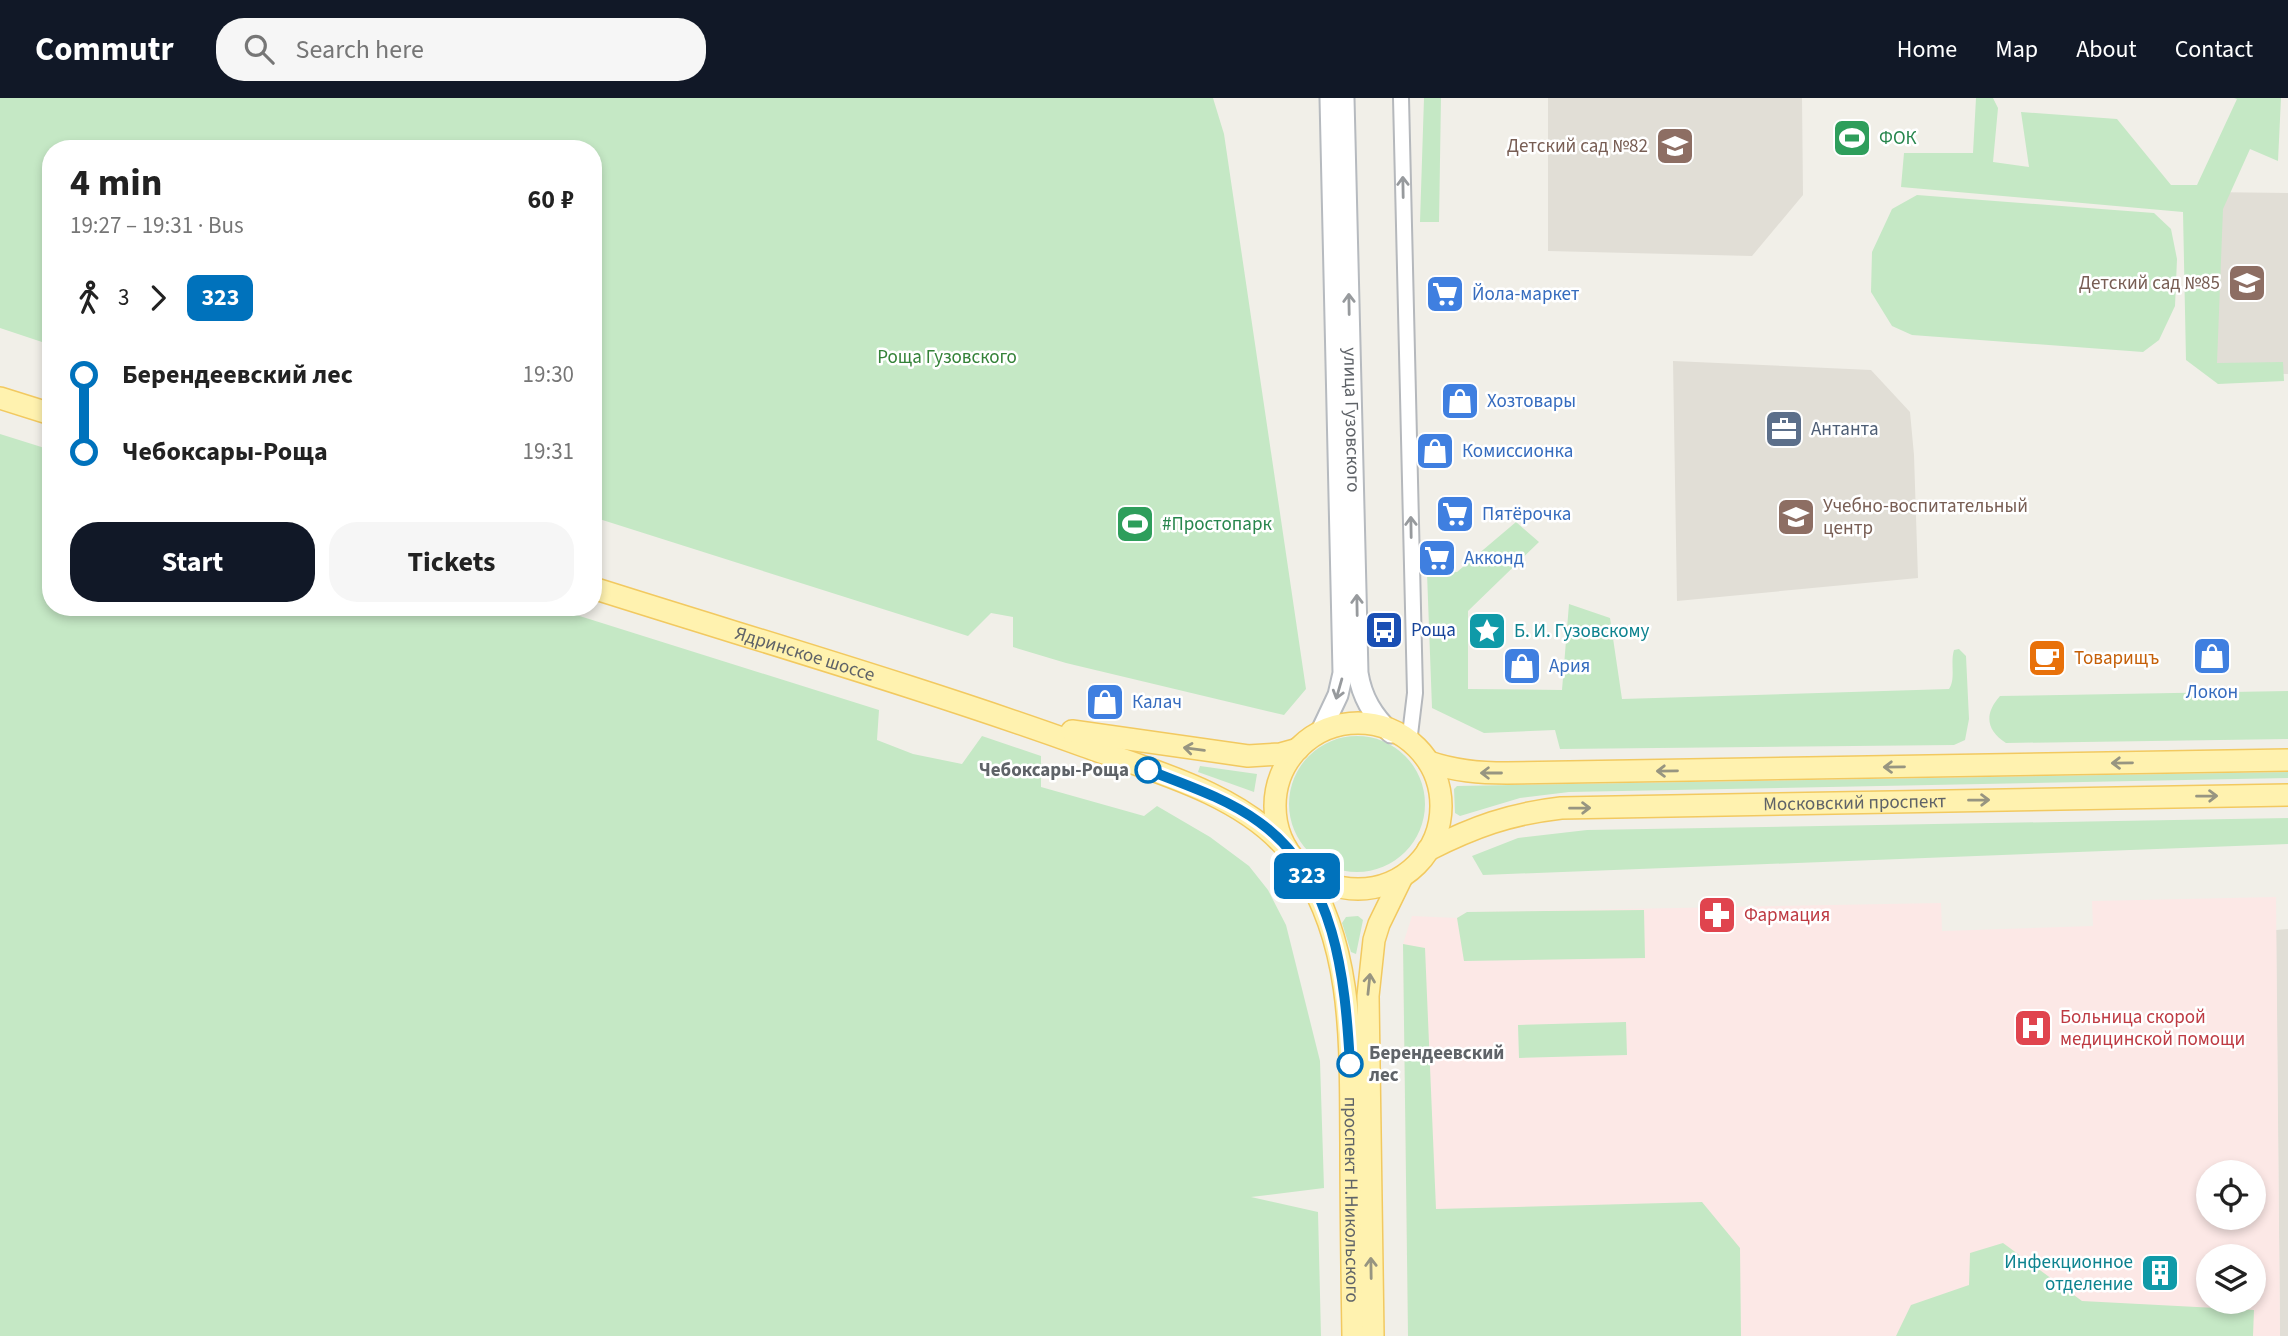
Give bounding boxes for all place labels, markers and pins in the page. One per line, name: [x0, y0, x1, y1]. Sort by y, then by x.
sports icon: ФОК: [1831, 117, 1873, 159]
school or university icon: Детский сад №82: [1654, 125, 1696, 167]
place label: ФОК: [1879, 125, 1917, 152]
place label: Детский сад №82: [1507, 133, 1648, 160]
school or university icon: Детский сад №85: [2226, 262, 2268, 304]
place label: Детский сад №85: [2079, 270, 2220, 297]
supermarket icon: Йола-маркет: [1424, 273, 1466, 315]
place label: Йола-маркет: [1472, 281, 1580, 308]
shop icon: Хозтовары: [1439, 380, 1481, 422]
place label: Хозтовары: [1487, 388, 1576, 415]
office icon: Антанта: [1763, 408, 1805, 450]
place label: Антанта: [1811, 416, 1879, 443]
shop icon: Комиссионка: [1414, 430, 1456, 472]
place label: Комиссионка: [1462, 438, 1573, 465]
supermarket icon: Пятёрочка: [1434, 493, 1476, 535]
place label: Учебно-воспитательный центр: [1823, 493, 2028, 542]
school or university icon: Учебно-воспитательный центр: [1775, 496, 1817, 538]
place label: Пятёрочка: [1482, 501, 1571, 528]
sports icon: #Простопарк: [1114, 503, 1156, 545]
place label: #Простопарк: [1162, 511, 1272, 538]
supermarket icon: Акконд: [1416, 537, 1458, 579]
place label: Акконд: [1464, 545, 1524, 572]
bus stop icon: Роща: [1363, 609, 1405, 651]
place icon: Б. И. Гузовскому: [1466, 610, 1508, 652]
place label: Роща: [1411, 617, 1456, 644]
place label: Б. И. Гузовскому: [1514, 618, 1649, 645]
shop icon: Локон: [2191, 635, 2233, 677]
cafe icon: Товарищъ: [2026, 637, 2068, 679]
shop icon: Ария: [1501, 645, 1543, 687]
place label: Товарищъ: [2074, 645, 2159, 672]
place label: Ария: [1549, 653, 1590, 680]
place label: Локон: [2186, 679, 2238, 706]
shop icon: Калач: [1084, 681, 1126, 723]
place label: Калач: [1132, 689, 1182, 716]
place label: Чебоксары-Роща: [979, 757, 1129, 784]
marker: Чебоксары-Роща: [1135, 757, 1161, 783]
pharmacy icon: Фармация: [1696, 894, 1738, 936]
place label: Фармация: [1744, 902, 1830, 929]
place label: Больница скорой медицинской помощи: [2060, 1004, 2245, 1053]
hospital icon: Больница скорой медицинской помощи: [2012, 1007, 2054, 1049]
place label: Берендеевский лес: [1369, 1040, 1504, 1089]
marker: Берендеевский лес: [1337, 1051, 1363, 1077]
place label: Инфекционное отделение: [2004, 1249, 2133, 1298]
building icon: Инфекционное отделение: [2139, 1252, 2181, 1294]

